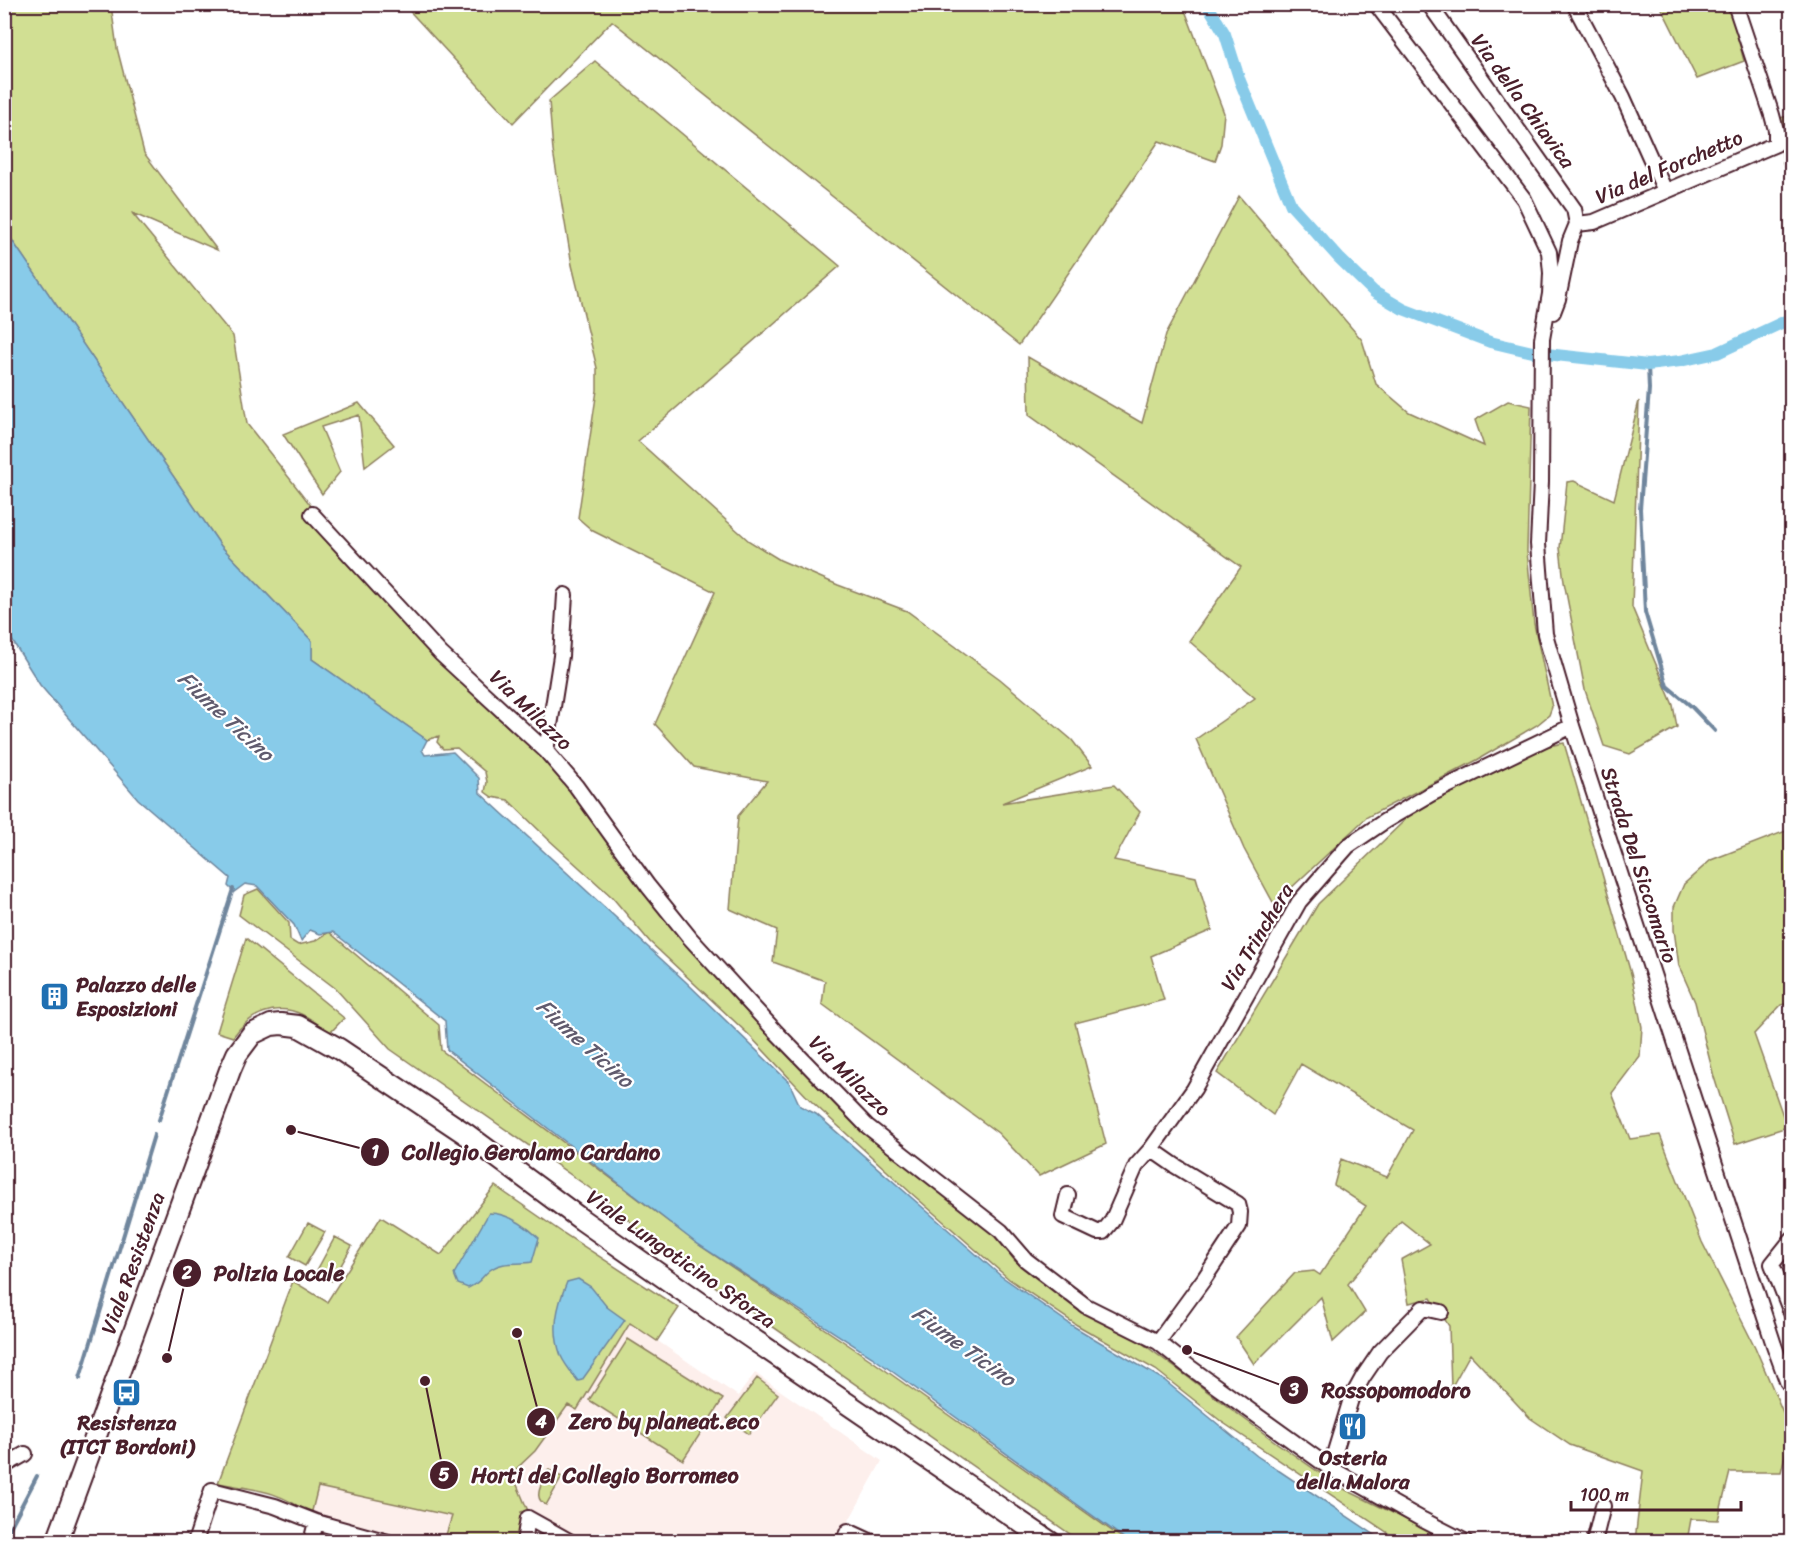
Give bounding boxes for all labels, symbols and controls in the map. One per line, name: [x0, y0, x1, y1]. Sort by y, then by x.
street label: Via della Chiavica: [1460, 25, 1586, 177]
street label: Via del Forchetto: [1589, 119, 1749, 215]
street label: Via Milazzo: [480, 660, 582, 760]
water label: Fiume Ticino: [169, 661, 285, 773]
street label: Strada Del Siccomario: [1589, 762, 1689, 969]
street label: Via Trinchera: [1210, 875, 1305, 999]
place label: Palazzo delle Esposizioni: [76, 966, 196, 1028]
building icon: Palazzo delle Esposizioni: [39, 981, 71, 1013]
water label: Fiume Ticino: [527, 988, 644, 1099]
street label: Via Milazzo: [799, 1025, 901, 1127]
callout: Collegio Gerolamo Cardano: [360, 1132, 672, 1172]
text: Collegio Gerolamo Cardano: [401, 1133, 661, 1172]
text: 1: [371, 1136, 379, 1168]
street label: Viale Lungoticino Sforza: [578, 1179, 784, 1339]
street label: Viale Resistenza: [90, 1186, 177, 1340]
callout: Polizia Locale: [172, 1253, 356, 1293]
text: Polizia Locale: [213, 1254, 345, 1293]
text: 2: [181, 1257, 193, 1289]
water label: Fiume Ticino: [904, 1295, 1026, 1398]
callout: Rossopomodoro: [1279, 1370, 1483, 1410]
text: Rossopomodoro: [1320, 1371, 1471, 1410]
text: 3: [1288, 1374, 1299, 1406]
bus stop icon: Resistenza (ITCT Bordoni): [111, 1376, 143, 1408]
callout: Zero by planeat.eco: [526, 1402, 771, 1442]
text: Zero by planeat.eco: [568, 1402, 760, 1441]
place label: Resistenza (ITCT Bordoni): [60, 1404, 196, 1466]
text: 4: [534, 1406, 547, 1438]
restaurant icon: Osteria della Malora: [1337, 1411, 1369, 1443]
place label: Osteria della Malora: [1296, 1439, 1411, 1501]
callout: Horti del Collegio Borromeo: [429, 1455, 751, 1495]
text: Horti del Collegio Borromeo: [470, 1456, 740, 1495]
text: 5: [439, 1459, 450, 1491]
scale bar: [1571, 1474, 1740, 1512]
text: 100 m: [1580, 1479, 1629, 1511]

